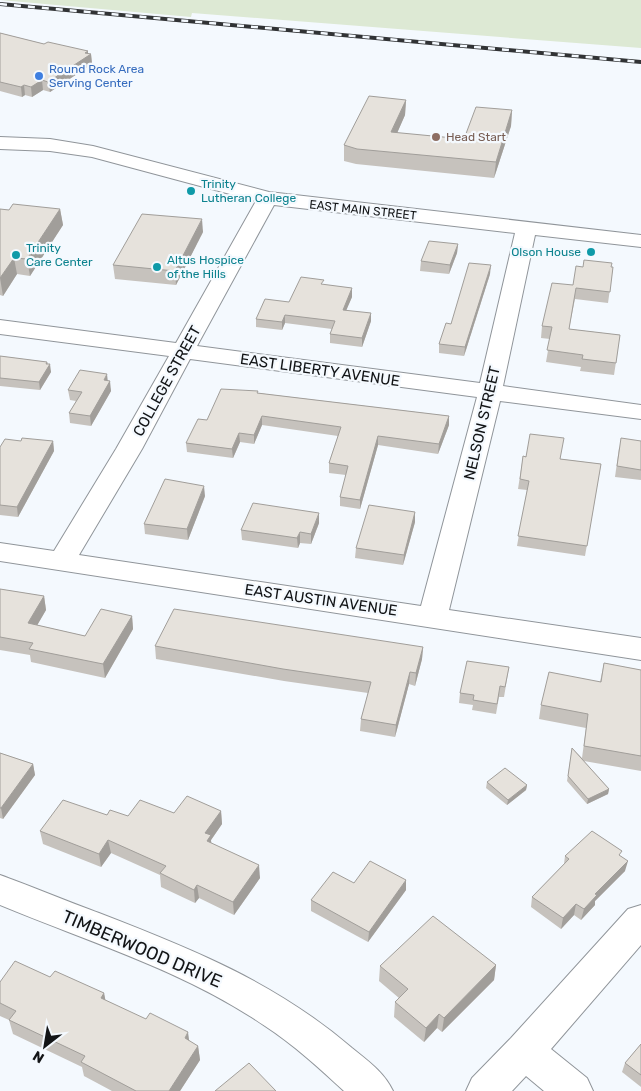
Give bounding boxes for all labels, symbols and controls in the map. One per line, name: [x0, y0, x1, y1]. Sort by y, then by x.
place label: Round Rock Area Serving Center: [49, 62, 144, 90]
marker: Round Rock Area Serving Center: [33, 70, 45, 82]
place label: Head Start: [446, 130, 506, 144]
marker: Head Start: [430, 131, 442, 143]
place label: Trinity Lutheran College: [201, 177, 296, 205]
marker: Trinity Lutheran College: [185, 185, 197, 197]
street label: EAST MAIN STREET: [309, 197, 417, 223]
place label: Trinity Care Center: [26, 241, 93, 269]
place label: Olson House: [511, 245, 581, 259]
marker: Olson House: [585, 246, 597, 258]
marker: Trinity Care Center: [10, 249, 22, 261]
place label: Altus Hospice of the Hills: [167, 253, 244, 281]
marker: Altus Hospice of the Hills: [151, 261, 163, 273]
street label: COLLEGE STREET: [129, 322, 205, 439]
street label: EAST LIBERTY AVENUE: [239, 350, 401, 390]
street label: NELSON STREET: [460, 364, 504, 482]
street label: EAST AUSTIN AVENUE: [243, 580, 399, 620]
street label: TIMBERWOOD DRIVE: [59, 905, 225, 993]
north arrow: [20, 1021, 70, 1071]
text: N: [30, 1047, 47, 1067]

